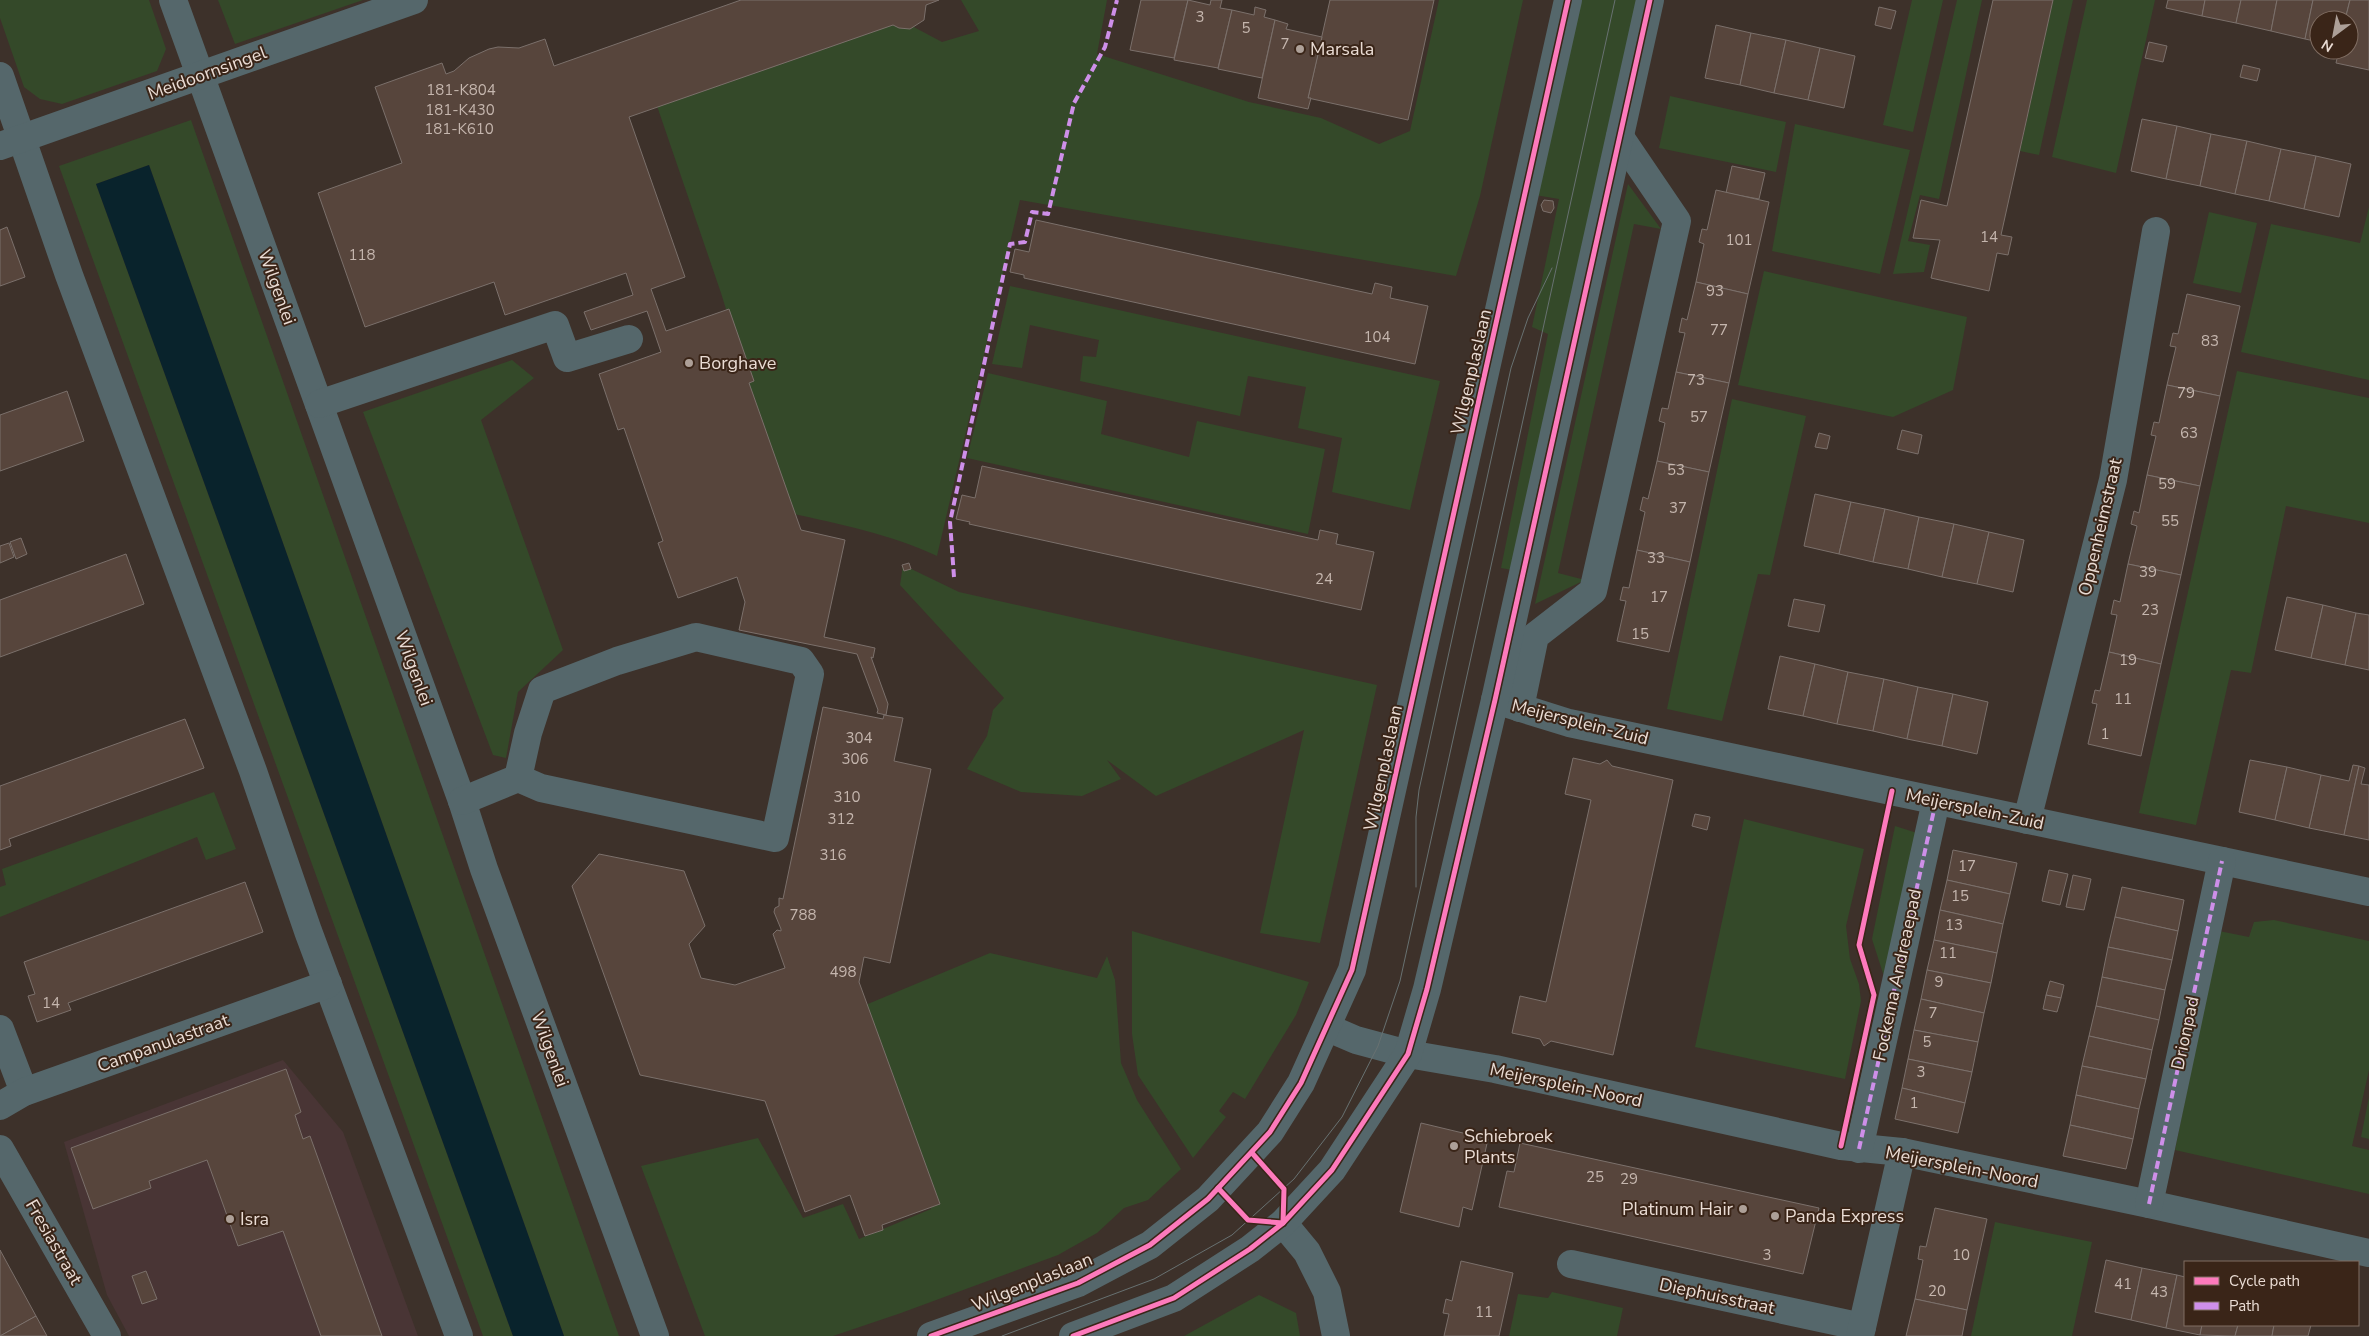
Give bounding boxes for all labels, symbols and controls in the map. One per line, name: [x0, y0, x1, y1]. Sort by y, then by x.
house number: 3: [1195, 7, 1205, 27]
north arrow: [2309, 10, 2359, 60]
house number: 5: [1241, 18, 1251, 38]
house number: 7: [1280, 34, 1290, 54]
text: N: [2318, 35, 2337, 56]
place label: Marsala: [1310, 37, 1374, 61]
street label: Meidoornsingel: [144, 40, 270, 106]
marker: Marsala: [1294, 43, 1306, 55]
house number: 181-K804: [426, 80, 496, 100]
house number: 181-K430: [425, 100, 495, 120]
house number: 181-K610: [424, 119, 494, 139]
house number: 14: [1980, 227, 1998, 247]
house number: 101: [1725, 230, 1753, 250]
house number: 118: [348, 245, 376, 265]
street label: Wilgenlei: [252, 246, 302, 328]
house number: 93: [1706, 281, 1724, 301]
street label: Wilgenplaslaan: [1445, 307, 1497, 437]
house number: 77: [1710, 320, 1728, 340]
house number: 104: [1363, 327, 1391, 347]
house number: 83: [2201, 331, 2219, 351]
place label: Borghave: [699, 351, 776, 375]
marker: Borghave: [683, 357, 695, 369]
house number: 73: [1687, 370, 1705, 390]
house number: 79: [2177, 383, 2195, 403]
house number: 57: [1690, 407, 1708, 427]
house number: 63: [2180, 423, 2198, 443]
street label: Oppenheimstraat: [2072, 455, 2128, 598]
house number: 53: [1667, 460, 1685, 480]
house number: 59: [2158, 474, 2176, 494]
house number: 37: [1669, 498, 1687, 518]
house number: 55: [2161, 511, 2179, 531]
house number: 33: [1647, 548, 1665, 568]
house number: 39: [2139, 562, 2157, 582]
house number: 24: [1315, 569, 1333, 589]
house number: 17: [1650, 587, 1668, 607]
house number: 23: [2141, 600, 2159, 620]
house number: 15: [1631, 624, 1649, 644]
street label: Wilgenlei: [389, 627, 439, 709]
house number: 19: [2119, 650, 2137, 670]
house number: 11: [2114, 689, 2132, 709]
street label: Meijersplein-Zuid: [1509, 693, 1651, 751]
street label: Wilgenplaslaan: [1358, 703, 1408, 833]
house number: 1: [2100, 724, 2110, 744]
house number: 304: [845, 728, 873, 748]
house number: 306: [841, 749, 869, 769]
street label: Meijersplein-Zuid: [1904, 783, 2046, 835]
house number: 310: [833, 787, 861, 807]
house number: 312: [827, 809, 855, 829]
house number: 316: [819, 845, 847, 865]
house number: 17: [1958, 856, 1976, 876]
house number: 15: [1951, 886, 1969, 906]
street label: Fockema Andreaepad: [1867, 887, 1927, 1063]
house number: 788: [789, 905, 817, 925]
house number: 13: [1945, 915, 1963, 935]
house number: 11: [1939, 943, 1957, 963]
house number: 498: [829, 962, 857, 982]
house number: 9: [1934, 972, 1944, 992]
house number: 14: [42, 993, 60, 1013]
street label: Drionpad: [2165, 994, 2205, 1072]
house number: 7: [1928, 1003, 1938, 1023]
street label: Campanulastraat: [94, 1008, 233, 1078]
street label: Wilgenlei: [525, 1008, 575, 1090]
house number: 5: [1922, 1032, 1932, 1052]
street label: Meijersplein-Noord: [1487, 1057, 1645, 1113]
house number: 3: [1916, 1062, 1926, 1082]
house number: 1: [1909, 1093, 1919, 1113]
place label: Schiebroek Plants: [1464, 1124, 1554, 1169]
marker: Schiebroek Plants: [1448, 1140, 1460, 1152]
street label: Meijersplein-Noord: [1883, 1140, 2041, 1194]
house number: 25: [1586, 1167, 1604, 1187]
house number: 29: [1620, 1169, 1638, 1189]
street label: Fresiastraat: [20, 1195, 88, 1290]
place label: Platinum Hair: [1622, 1197, 1734, 1221]
marker: Platinum Hair: [1737, 1203, 1749, 1215]
place label: Panda Express: [1785, 1204, 1904, 1228]
place label: Isra: [240, 1207, 269, 1231]
marker: Panda Express: [1769, 1210, 1781, 1222]
marker: Isra: [224, 1213, 236, 1225]
house number: 3: [1762, 1245, 1772, 1265]
house number: 10: [1952, 1245, 1970, 1265]
street label: Wilgenplaslaan: [968, 1247, 1096, 1317]
legend: [2184, 1261, 2359, 1326]
text: Cycle path: [2229, 1271, 2300, 1291]
street label: Diephuisstraat: [1657, 1272, 1778, 1320]
house number: 41: [2114, 1274, 2132, 1294]
house number: 20: [1928, 1281, 1946, 1301]
house number: 43: [2150, 1282, 2168, 1302]
text: Path: [2229, 1296, 2260, 1316]
house number: 11: [1475, 1302, 1493, 1322]

